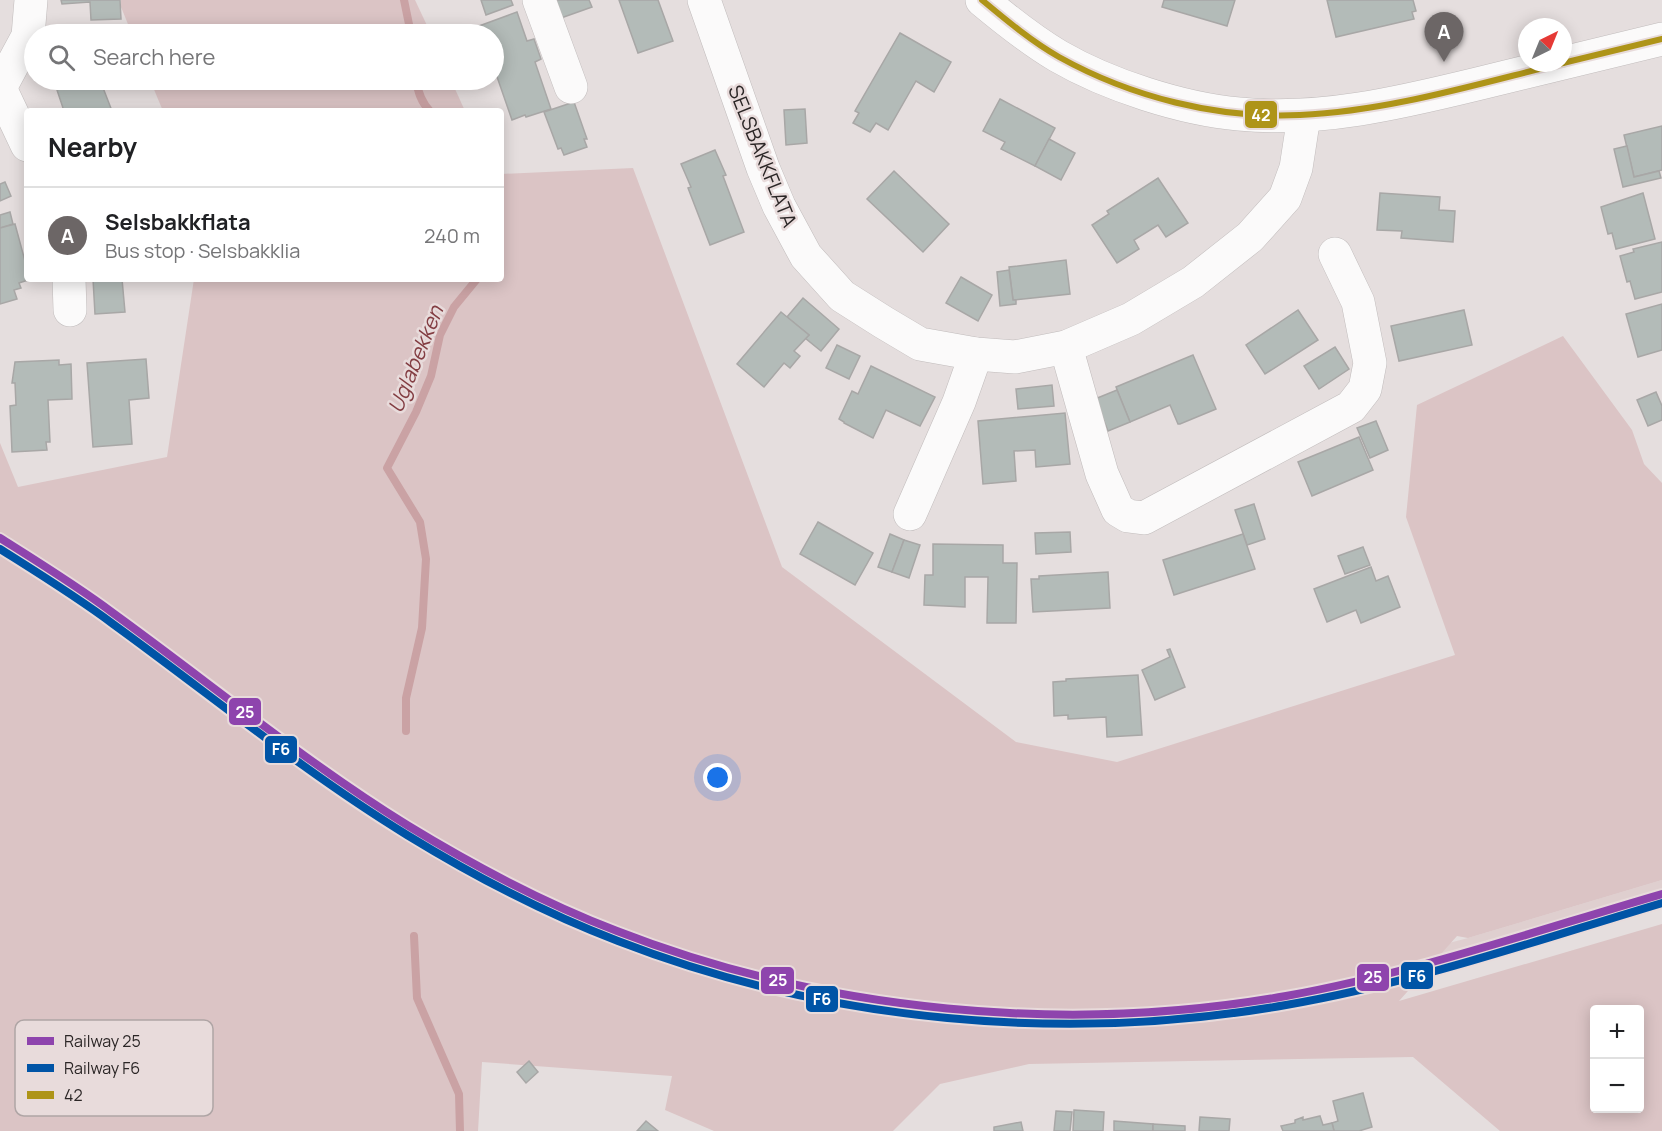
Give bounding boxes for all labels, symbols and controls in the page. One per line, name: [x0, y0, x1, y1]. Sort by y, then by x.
pin: A: [1424, 13, 1464, 62]
north arrow: [1518, 18, 1572, 72]
search box: [24, 24, 504, 90]
icon: search: [45, 41, 78, 74]
text: Search here: [93, 42, 215, 72]
street label: SELSBAKKFLATA: [722, 81, 804, 231]
line badge: 42: [1244, 100, 1278, 129]
text: 42: [1251, 104, 1271, 126]
text: Nearby: [48, 129, 137, 165]
text: Selsbakkflata: [105, 207, 251, 237]
text: A: [61, 222, 74, 249]
text: 240 m: [424, 222, 480, 249]
text: Bus stop · Selsbakklia: [105, 237, 300, 264]
water label: Uglabekken: [381, 300, 450, 417]
line badge: 25: [228, 697, 262, 726]
text: 25: [236, 701, 254, 723]
line badge: F6: [264, 735, 298, 764]
text: F6: [272, 738, 290, 760]
your location: [703, 763, 732, 792]
line badge: F6: [1400, 961, 1434, 990]
line badge: 25: [1356, 963, 1390, 992]
text: F6: [1408, 965, 1426, 987]
line badge: 25: [760, 966, 795, 995]
text: 25: [1364, 966, 1382, 988]
text: 25: [769, 969, 787, 991]
line badge: F6: [805, 985, 839, 1013]
text: F6: [813, 988, 831, 1010]
map controls: [1590, 1005, 1644, 1113]
button: +: [1590, 1005, 1644, 1059]
legend: [15, 1020, 213, 1116]
text: Railway 25: [64, 1030, 141, 1052]
text: Railway F6: [64, 1057, 140, 1079]
button: −: [1590, 1059, 1644, 1113]
text: 42: [64, 1084, 83, 1106]

